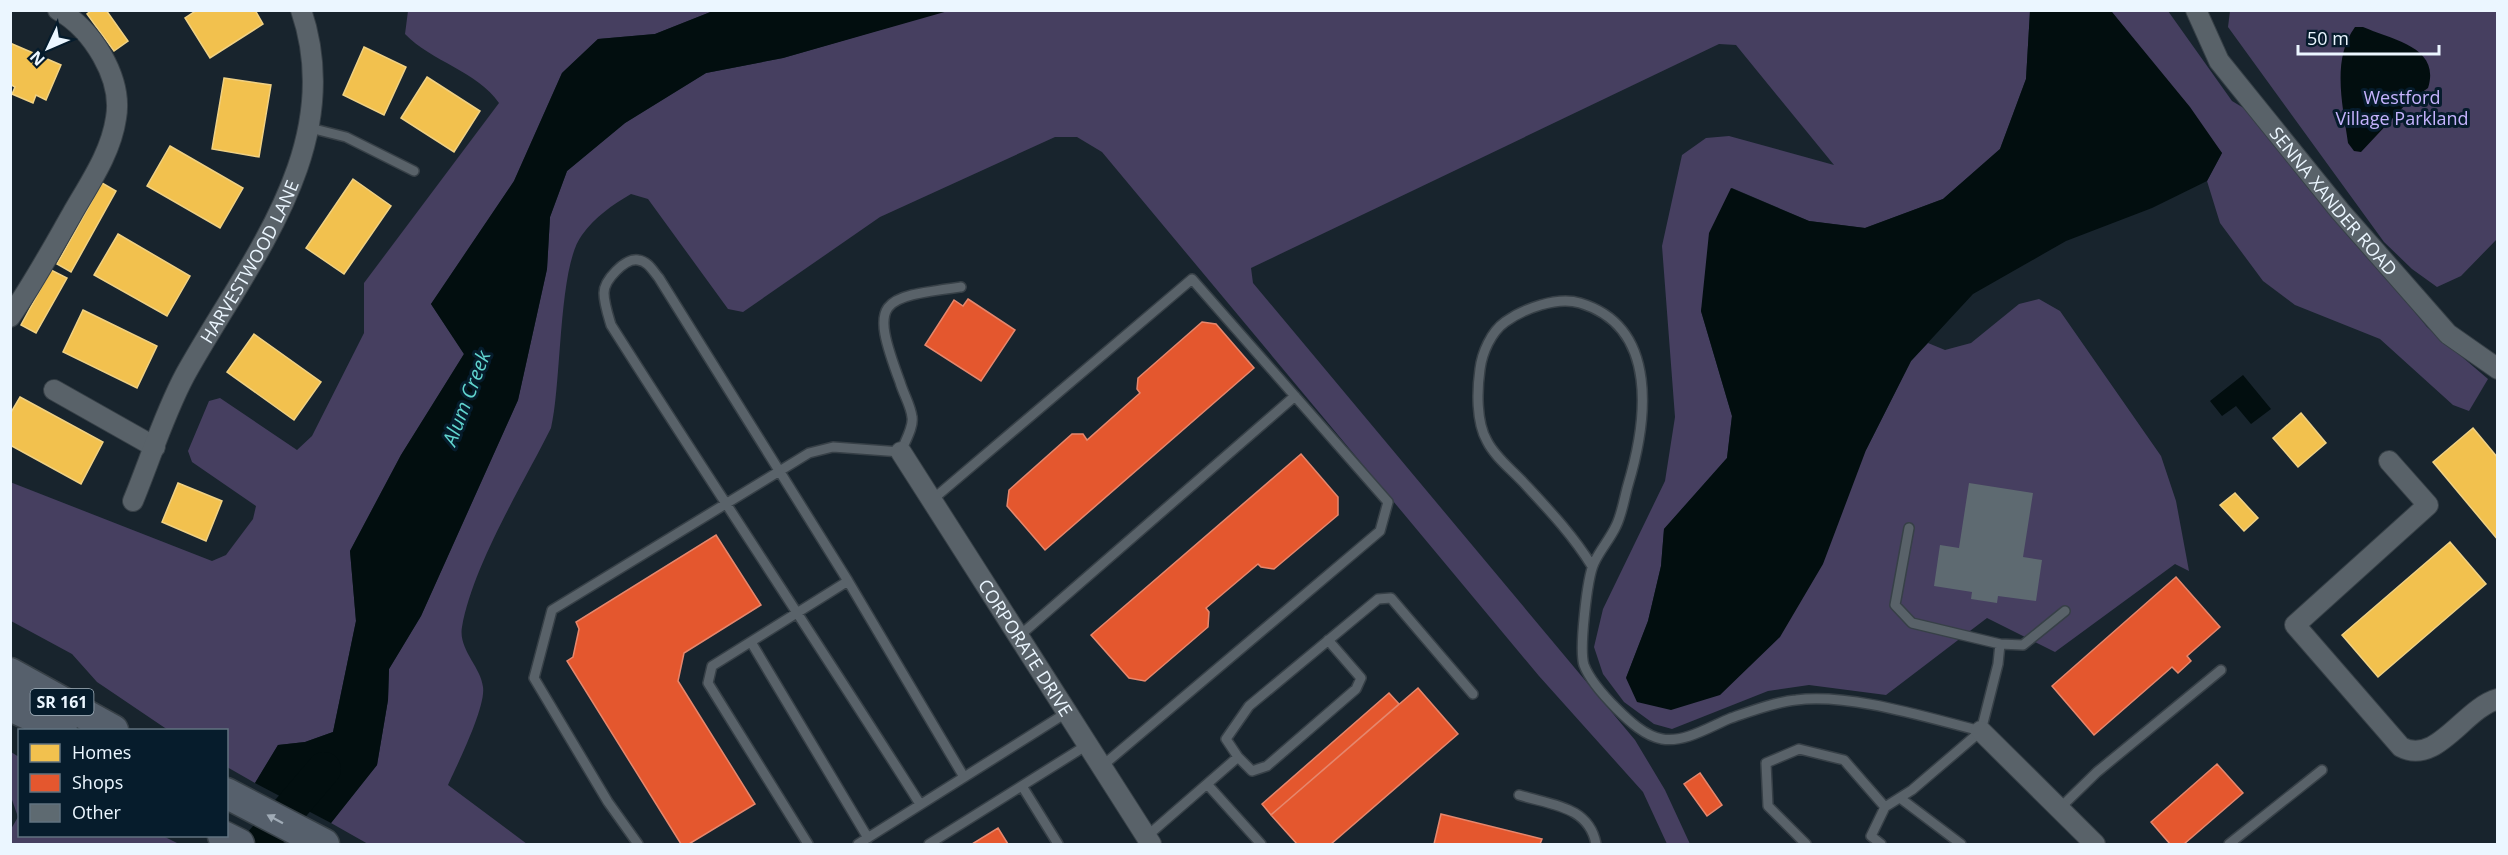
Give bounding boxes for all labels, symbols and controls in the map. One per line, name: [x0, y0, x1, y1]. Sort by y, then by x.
north arrow: [18, 18, 78, 78]
scale bar: [2298, 18, 2439, 56]
text: 50 m: [2307, 26, 2349, 50]
text: N: [25, 46, 50, 71]
park label: Westford Village Parkland: [2335, 85, 2469, 130]
street label: SENNA XANDER ROAD: [2265, 122, 2403, 280]
street label: HARVESTWOOD LANE: [194, 176, 304, 347]
water label: Alum Creek: [435, 345, 497, 451]
street label: CORPORATE DRIVE: [973, 574, 1078, 721]
road number: SR 161: [31, 689, 94, 715]
legend: [18, 729, 228, 837]
text: Homes: [72, 740, 131, 764]
text: Shops: [72, 770, 123, 794]
text: Other: [72, 800, 122, 824]
one-way arrow: [266, 814, 284, 824]

